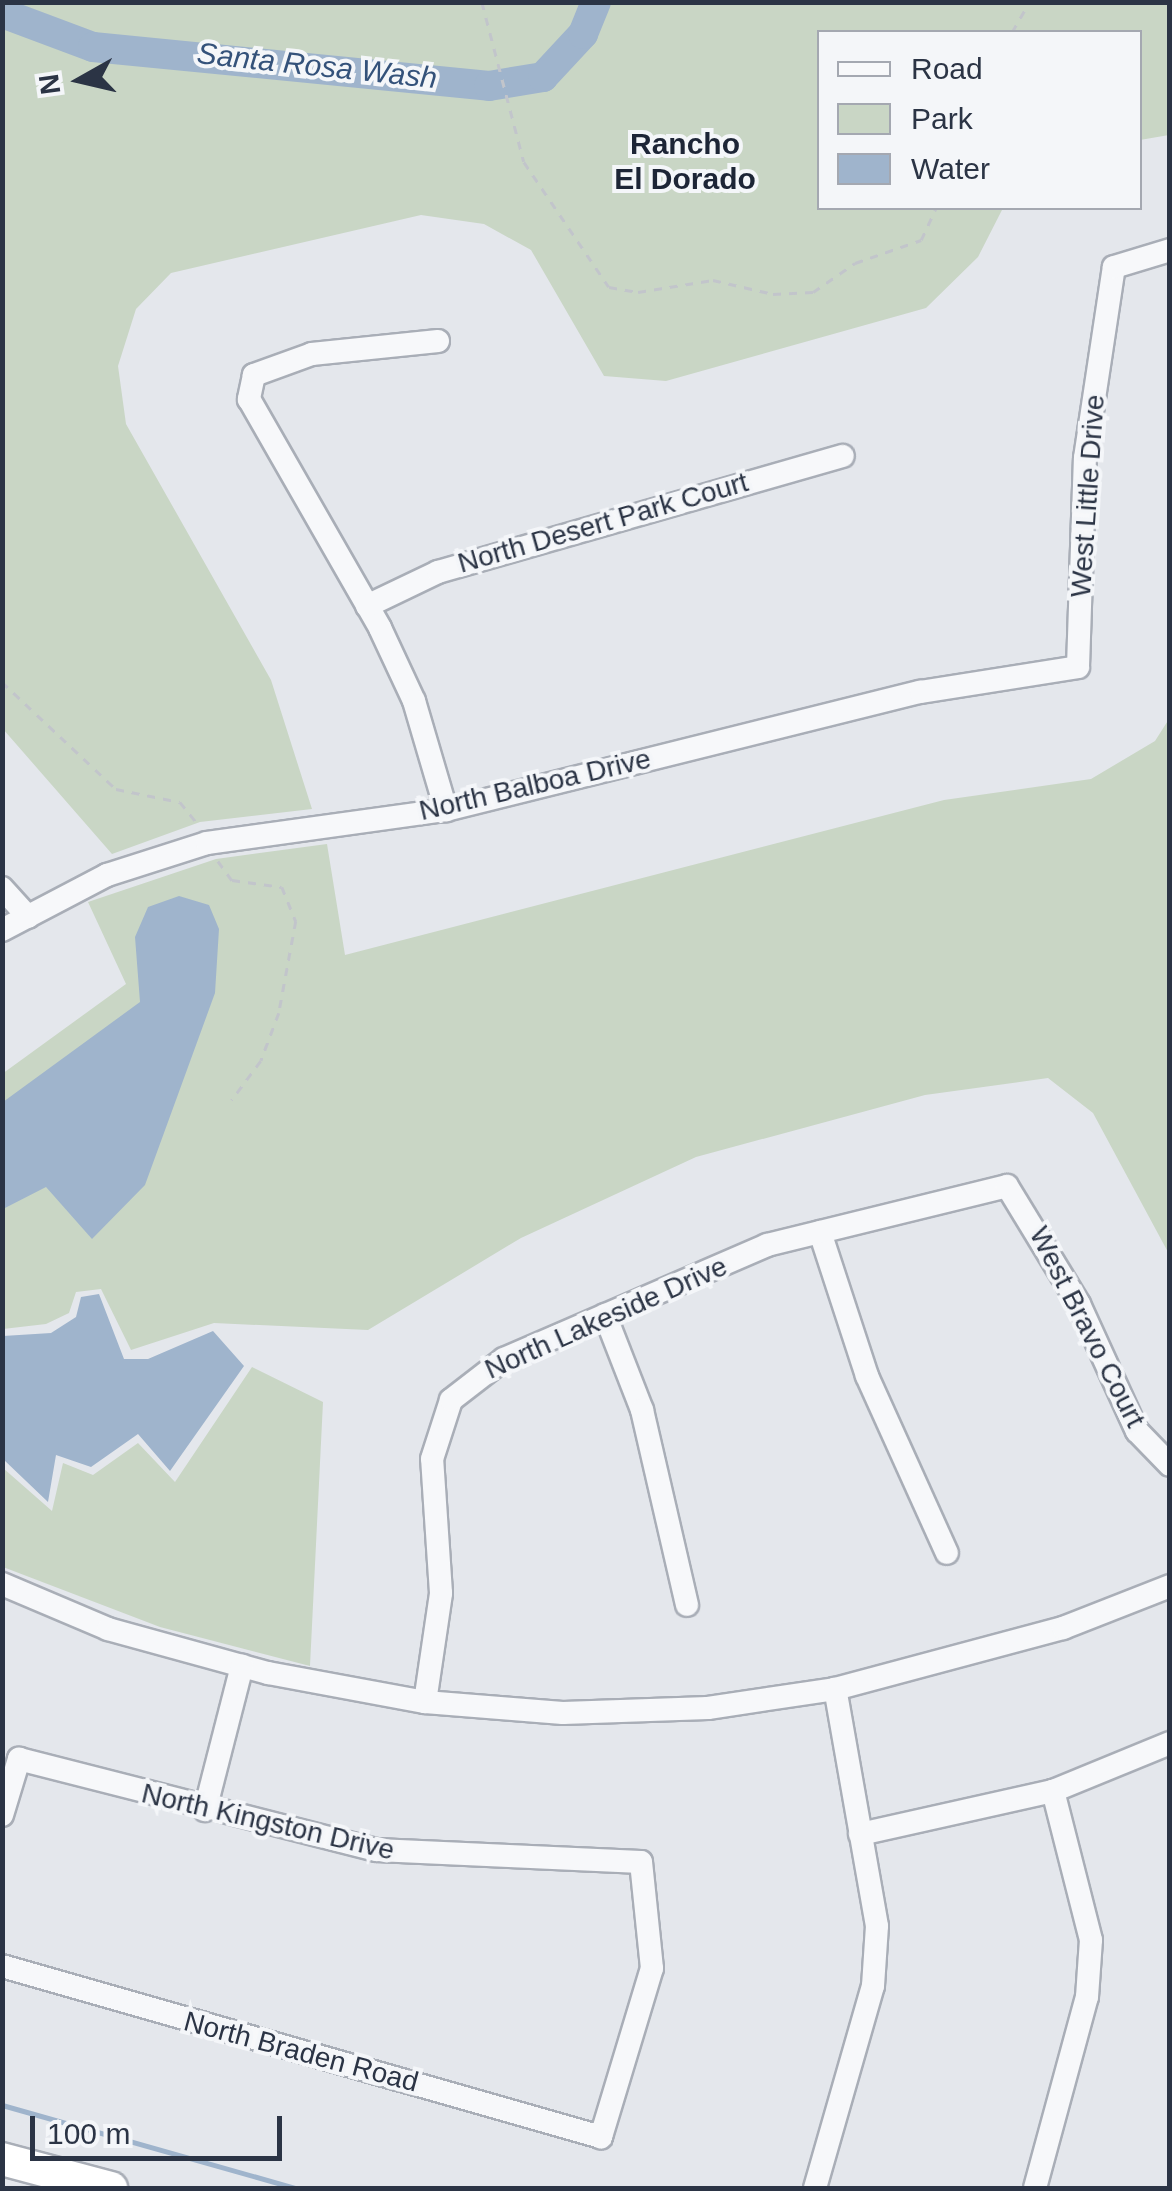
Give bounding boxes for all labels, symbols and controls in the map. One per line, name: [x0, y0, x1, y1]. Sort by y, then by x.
north arrow: [30, 30, 130, 130]
legend: [817, 30, 1142, 210]
water label: Santa Rosa Wash: [195, 35, 439, 97]
text: Road: [911, 52, 983, 85]
text: N: [33, 72, 67, 96]
text: Park: [911, 102, 973, 135]
district label: Rancho El Dorado: [614, 126, 756, 196]
text: Water: [911, 152, 990, 185]
street label: West Little Drive: [1064, 393, 1112, 599]
street label: North Desert Park Court: [454, 465, 752, 581]
street label: North Balboa Drive: [416, 742, 654, 828]
street label: West Bravo Court: [1022, 1221, 1152, 1433]
street label: North Lakeside Drive: [480, 1249, 732, 1387]
street label: North Kingston Drive: [138, 1777, 398, 1867]
street label: North Braden Road: [180, 2005, 422, 2099]
scale bar: [35, 2096, 288, 2158]
text: 100 m: [47, 2117, 130, 2150]

